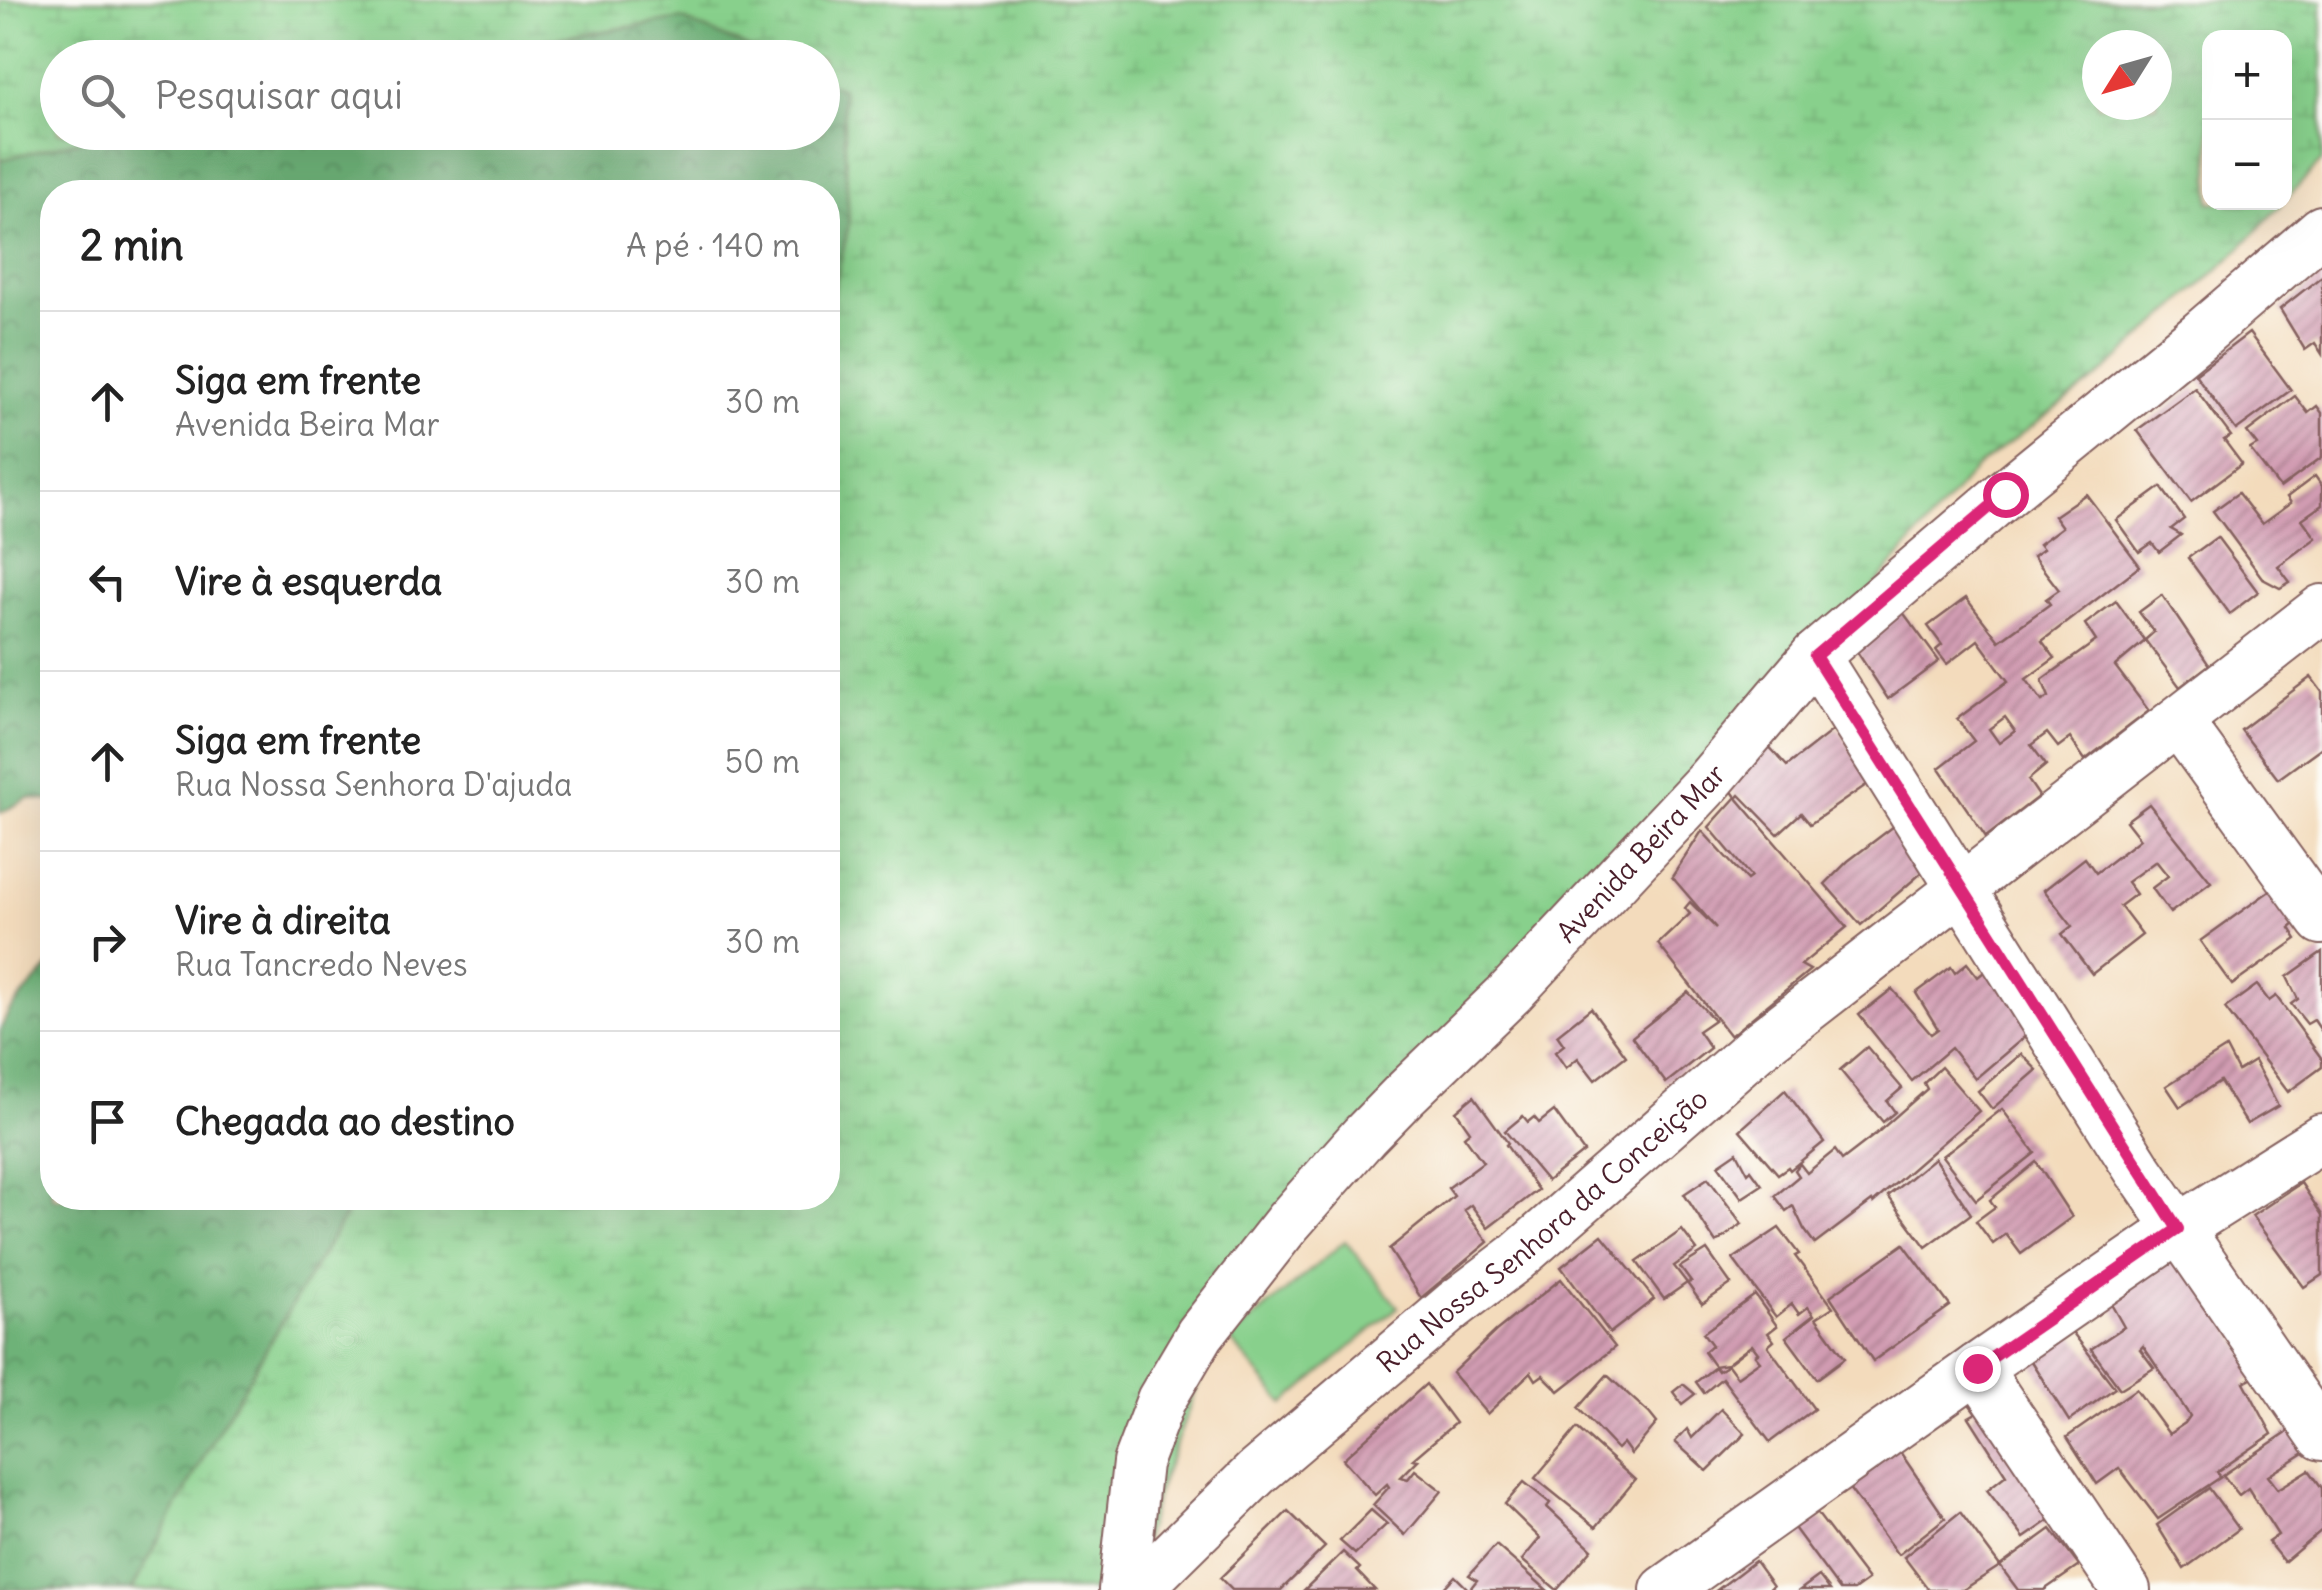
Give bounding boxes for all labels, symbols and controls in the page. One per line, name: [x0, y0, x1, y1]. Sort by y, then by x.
north arrow: [2082, 30, 2172, 120]
map controls: [2202, 30, 2292, 210]
button: +: [2202, 30, 2292, 120]
search box: [40, 40, 840, 150]
icon: search: [75, 68, 130, 123]
text: Pesquisar aqui: [155, 72, 403, 119]
button: −: [2202, 120, 2292, 210]
text: 2 min: [80, 219, 184, 271]
text: A pé · 140 m: [626, 225, 800, 266]
text: Siga em frente: [175, 357, 421, 404]
icon: ahead: [80, 374, 135, 429]
text: 30 m: [725, 381, 800, 422]
text: Avenida Beira Mar: [175, 404, 440, 445]
route start: [1983, 472, 2029, 518]
icon: left: [80, 554, 135, 609]
text: Vire à esquerda: [175, 558, 442, 605]
text: 30 m: [725, 561, 800, 602]
text: Siga em frente: [175, 717, 421, 764]
icon: ahead: [80, 734, 135, 789]
text: 50 m: [725, 741, 800, 782]
street label: Avenida Beira Mar: [1549, 757, 1733, 950]
text: Rua Nossa Senhora D'ajuda: [175, 764, 572, 805]
text: Vire à direita: [175, 897, 391, 944]
icon: right: [80, 914, 135, 969]
text: 30 m: [725, 921, 800, 962]
text: Rua Tancredo Neves: [175, 944, 468, 985]
street label: Rua Nossa Senhora da Conceição: [1369, 1081, 1715, 1381]
icon: arrive: [80, 1094, 135, 1149]
text: Chegada ao destino: [175, 1098, 515, 1145]
route end: [1955, 1346, 2001, 1392]

